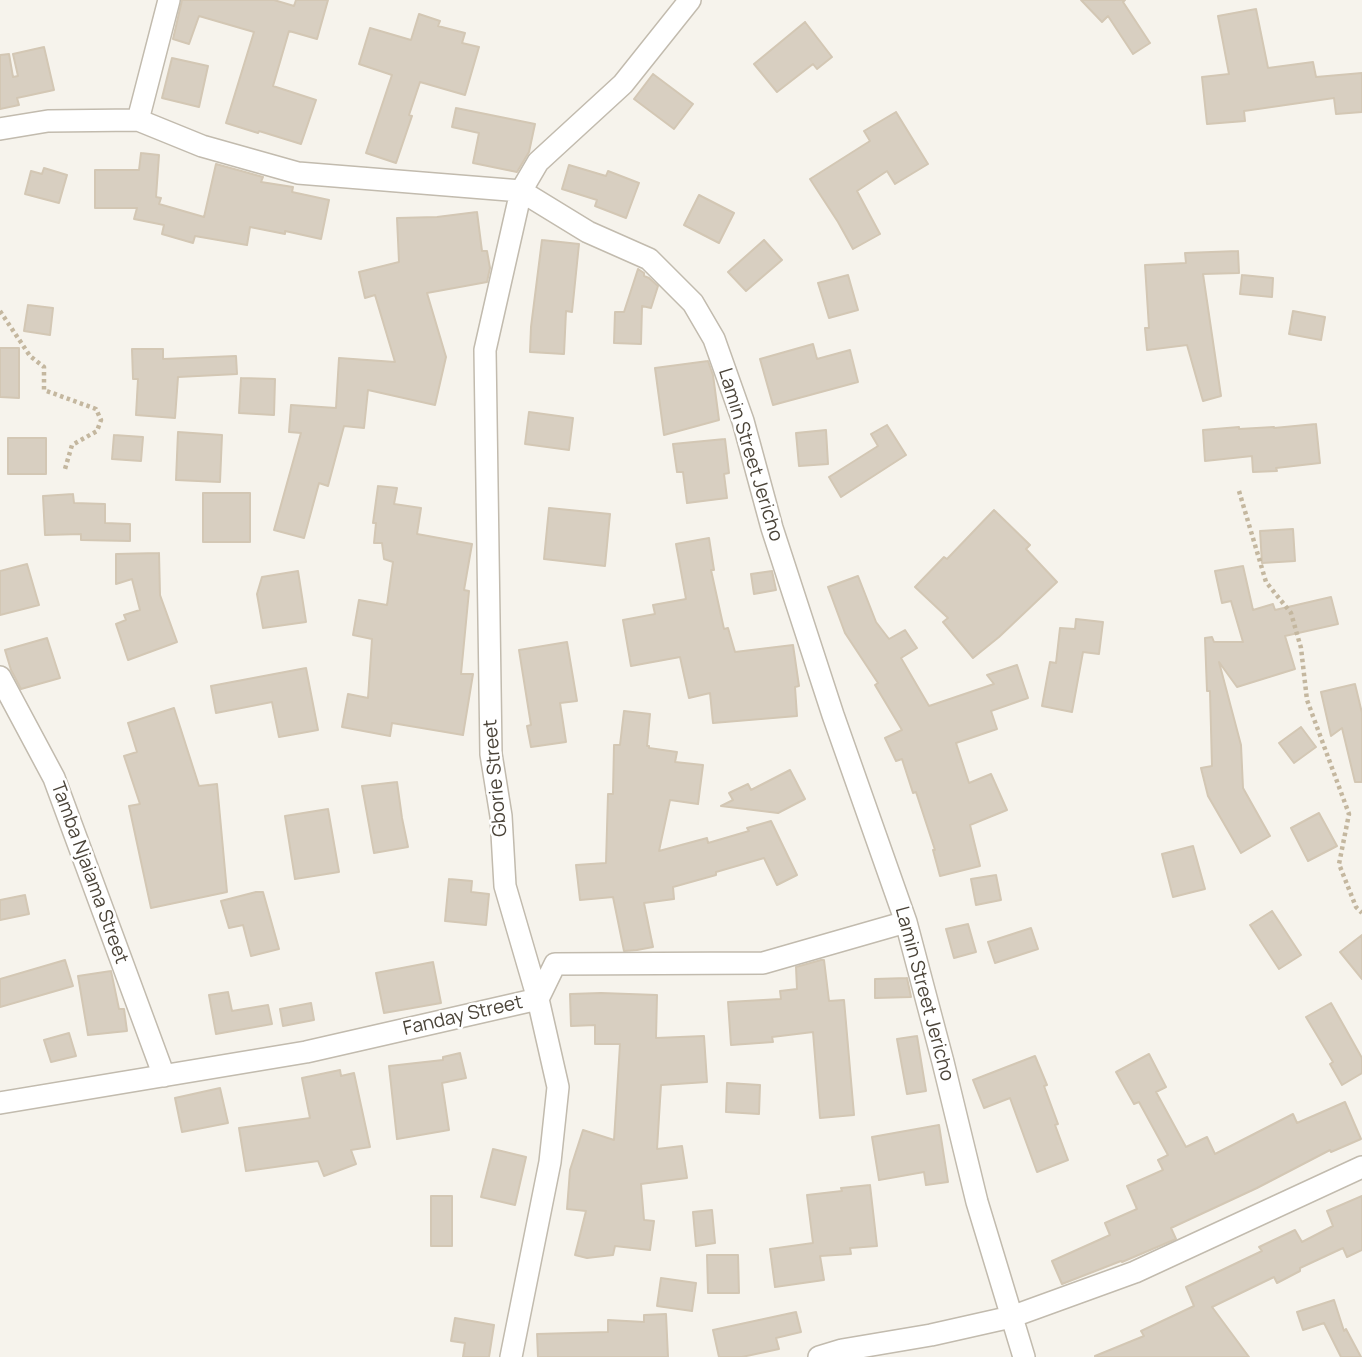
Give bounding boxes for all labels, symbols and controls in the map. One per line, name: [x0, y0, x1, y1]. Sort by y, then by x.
street label: Lamin Street Jericho: [713, 366, 787, 544]
street label: Gborie Street: [480, 718, 512, 838]
street label: Tamba Njaiama Street: [45, 779, 133, 967]
street label: Lamin Street Jericho: [890, 904, 958, 1084]
street label: Fanday Street: [401, 991, 525, 1041]

